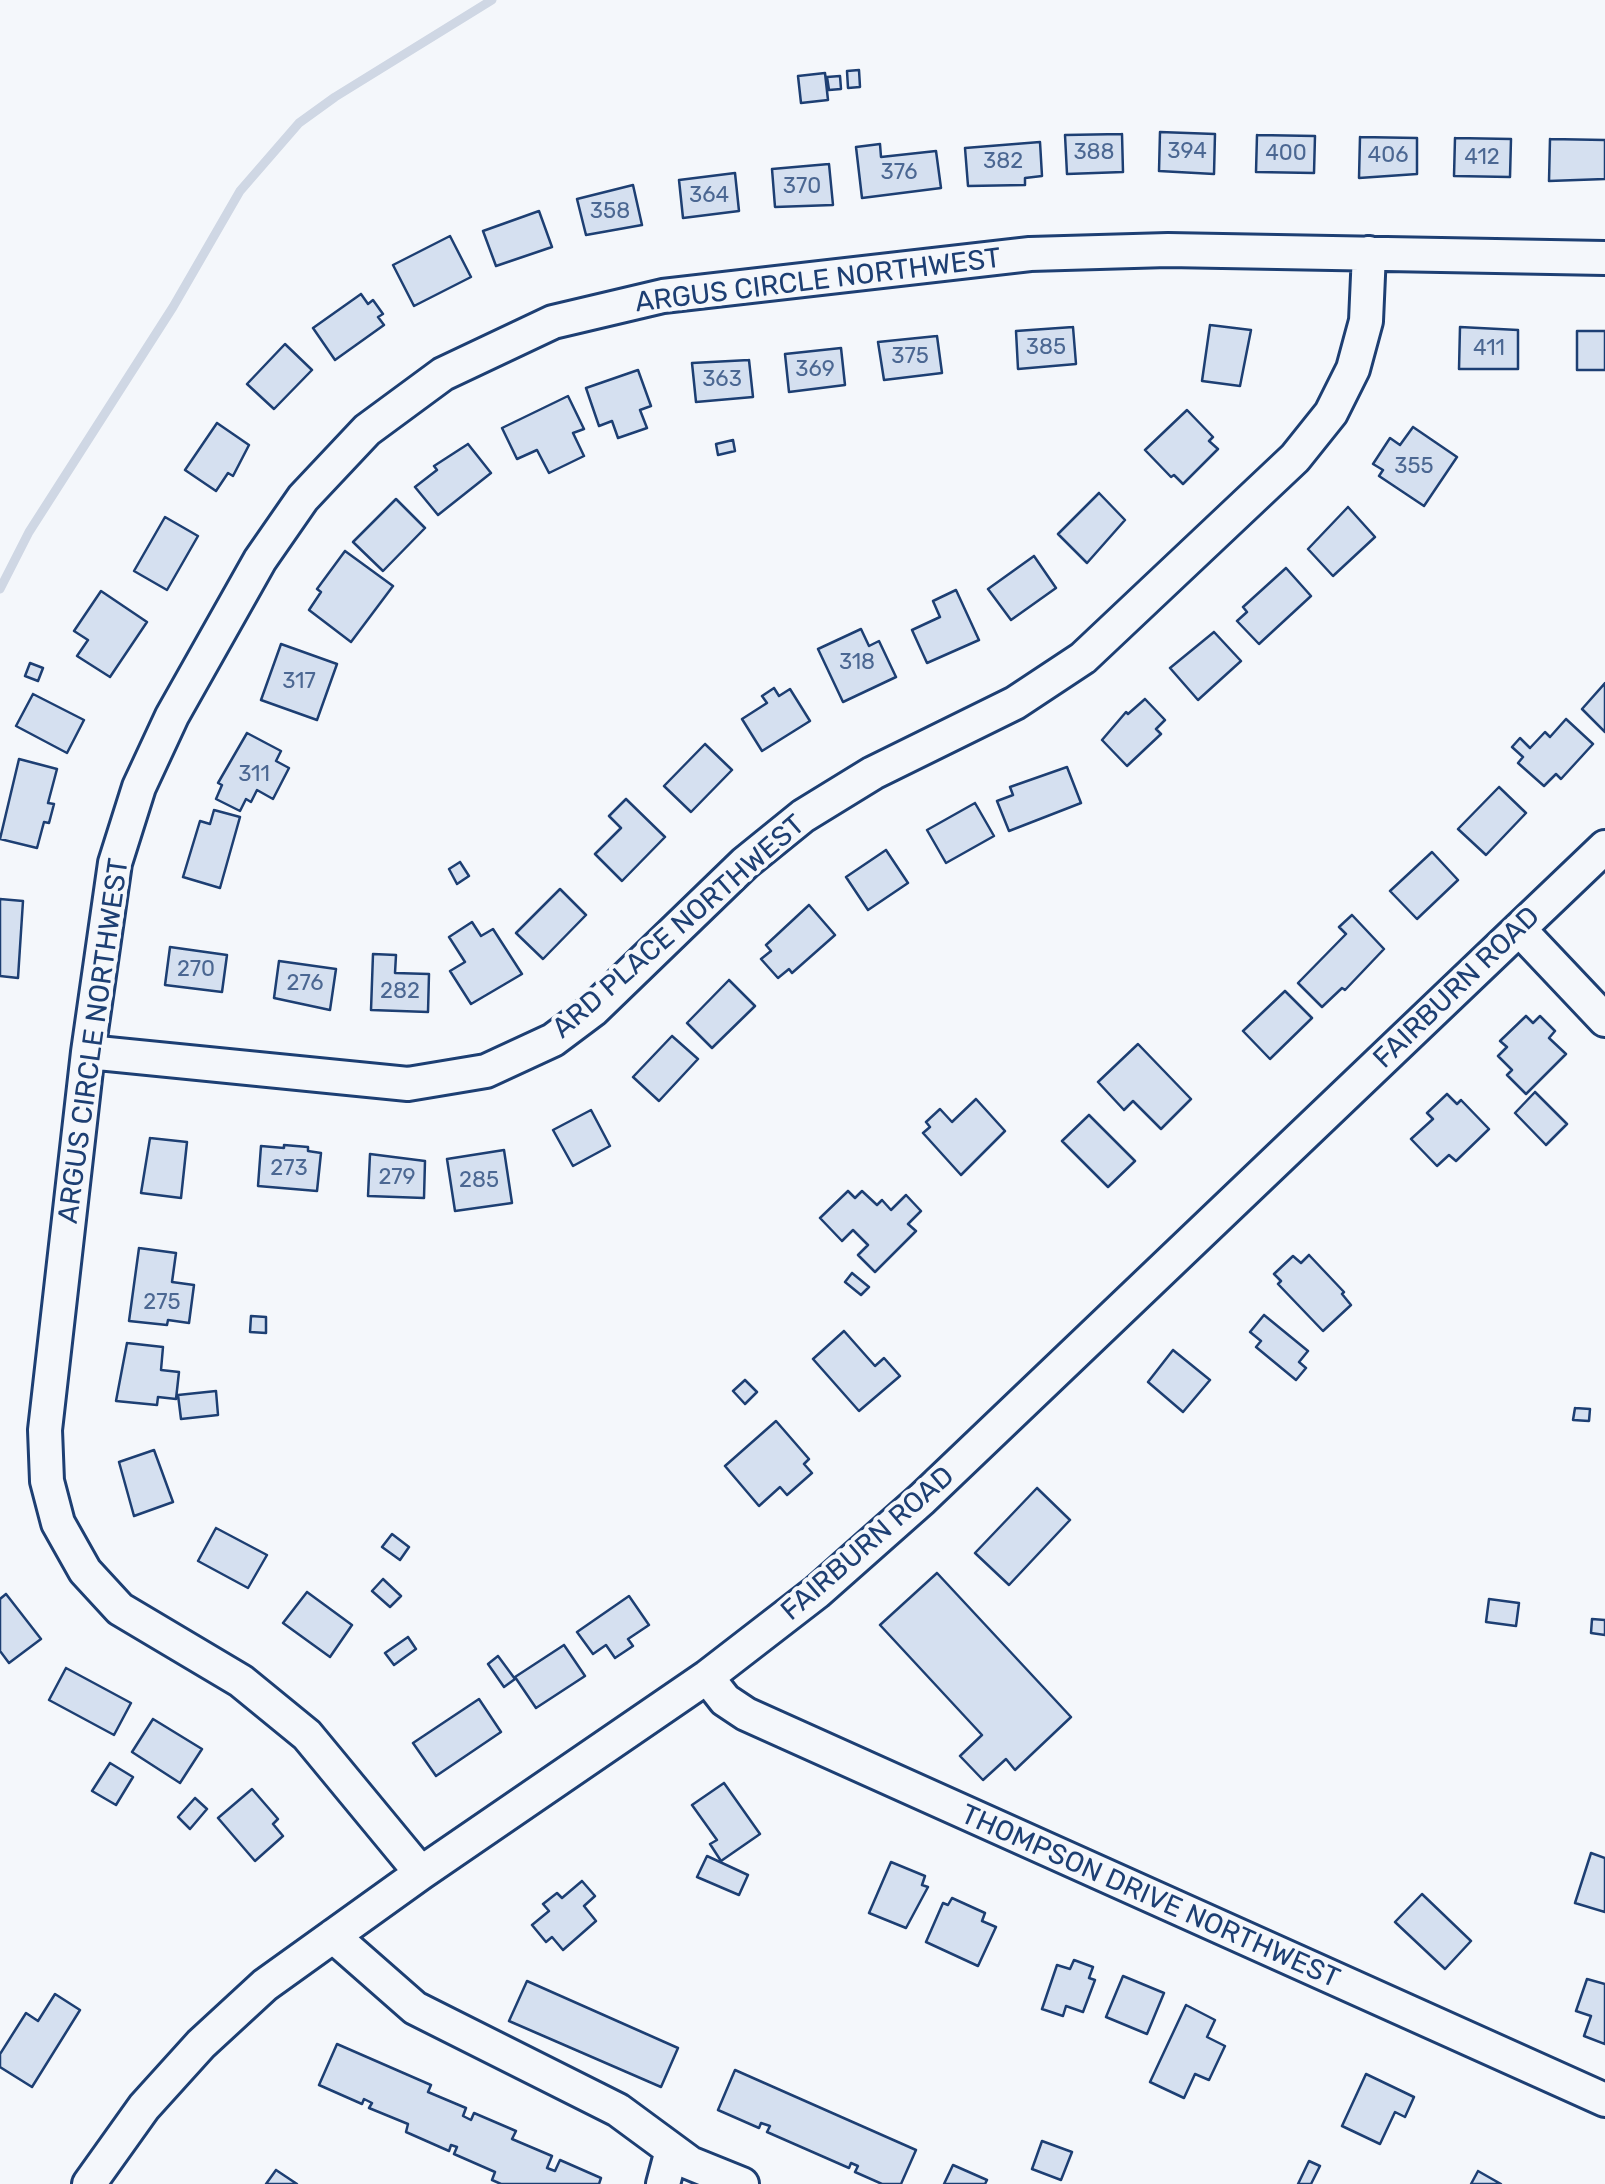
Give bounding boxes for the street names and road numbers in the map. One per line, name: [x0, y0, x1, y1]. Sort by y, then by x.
street label: ARGUS CIRCLE NORTHWEST: [633, 242, 1003, 320]
street label: ARD PLACE NORTHWEST: [546, 808, 812, 1046]
street label: ARGUS CIRCLE NORTHWEST: [52, 856, 136, 1226]
street label: FAIRBURN ROAD: [1367, 900, 1547, 1076]
street label: FAIRBURN ROAD: [775, 1460, 961, 1628]
street label: THOMPSON DRIVE NORTHWEST: [955, 1798, 1345, 1996]

